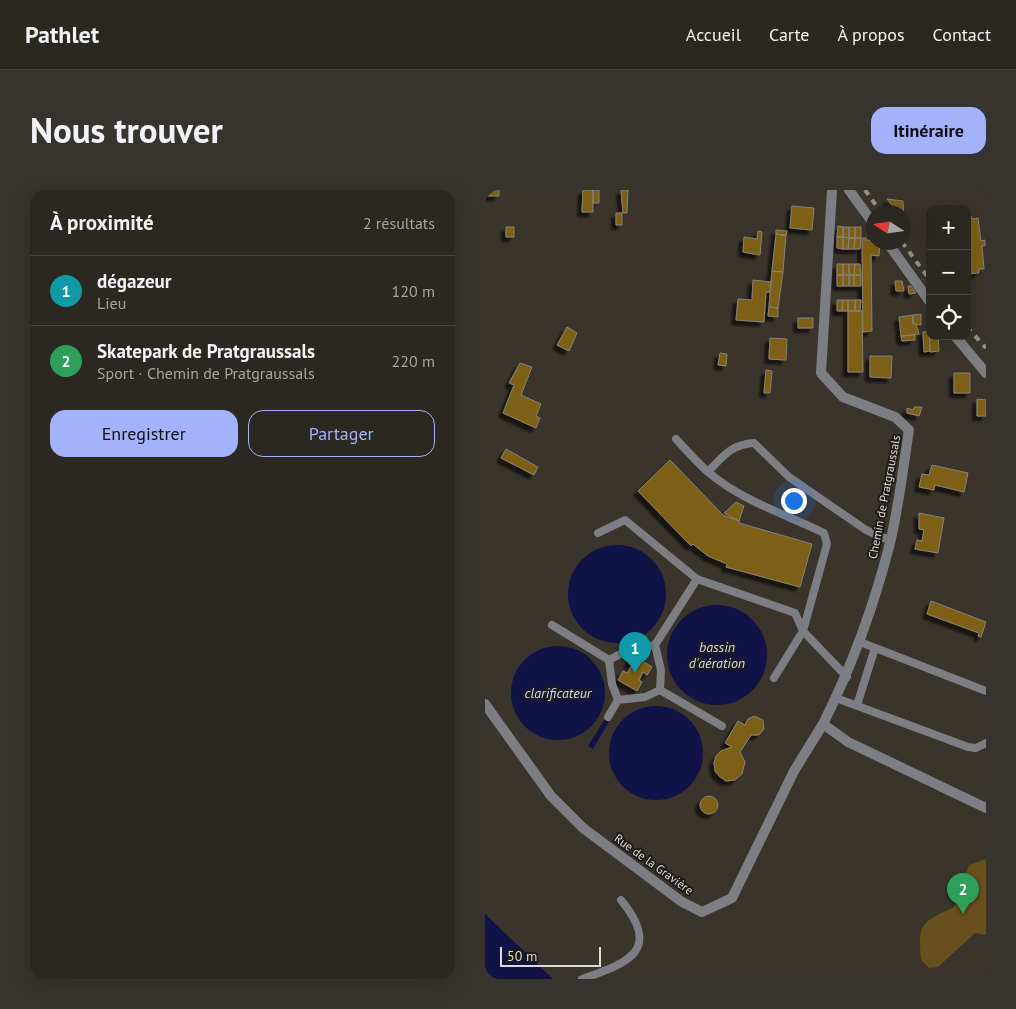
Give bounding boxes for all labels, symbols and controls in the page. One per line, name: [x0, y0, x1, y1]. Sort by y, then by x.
text: Pathlet: [25, 19, 99, 50]
text: Accueil: [686, 23, 741, 46]
text: Carte: [769, 23, 810, 46]
text: À propos: [838, 23, 905, 46]
text: Contact: [933, 23, 991, 46]
text: Nous trouver: [30, 107, 223, 153]
button: Itinéraire: [871, 107, 986, 154]
north arrow: [866, 205, 911, 250]
map controls: [926, 205, 971, 340]
button: +: [926, 205, 971, 250]
text: À proximité: [50, 209, 154, 236]
text: 2 résultats: [363, 213, 435, 233]
button: −: [926, 250, 971, 295]
text: dégazeur: [97, 269, 172, 293]
text: 1: [61, 281, 71, 301]
text: 120 m: [392, 281, 435, 301]
text: Lieu: [97, 293, 126, 313]
button: locate: [926, 295, 971, 340]
text: Skatepark de Pratgraussals: [97, 339, 315, 363]
text: 2: [61, 351, 71, 371]
text: 220 m: [392, 351, 435, 371]
text: Sport · Chemin de Pratgraussals: [97, 363, 315, 383]
button: Enregistrer: [50, 410, 238, 457]
button: Partager: [248, 410, 435, 457]
street label: Chemin de Pratgraussals: [865, 434, 903, 560]
your location: [781, 488, 807, 514]
pin: 1: [619, 632, 651, 673]
water label: bassin d'aération: [689, 638, 745, 672]
water label: clarificateur: [525, 684, 593, 702]
street label: Rue de la Gravière: [612, 830, 696, 898]
pin: 2: [947, 873, 979, 914]
scale bar: [500, 944, 601, 967]
text: 50 m: [507, 947, 537, 965]

